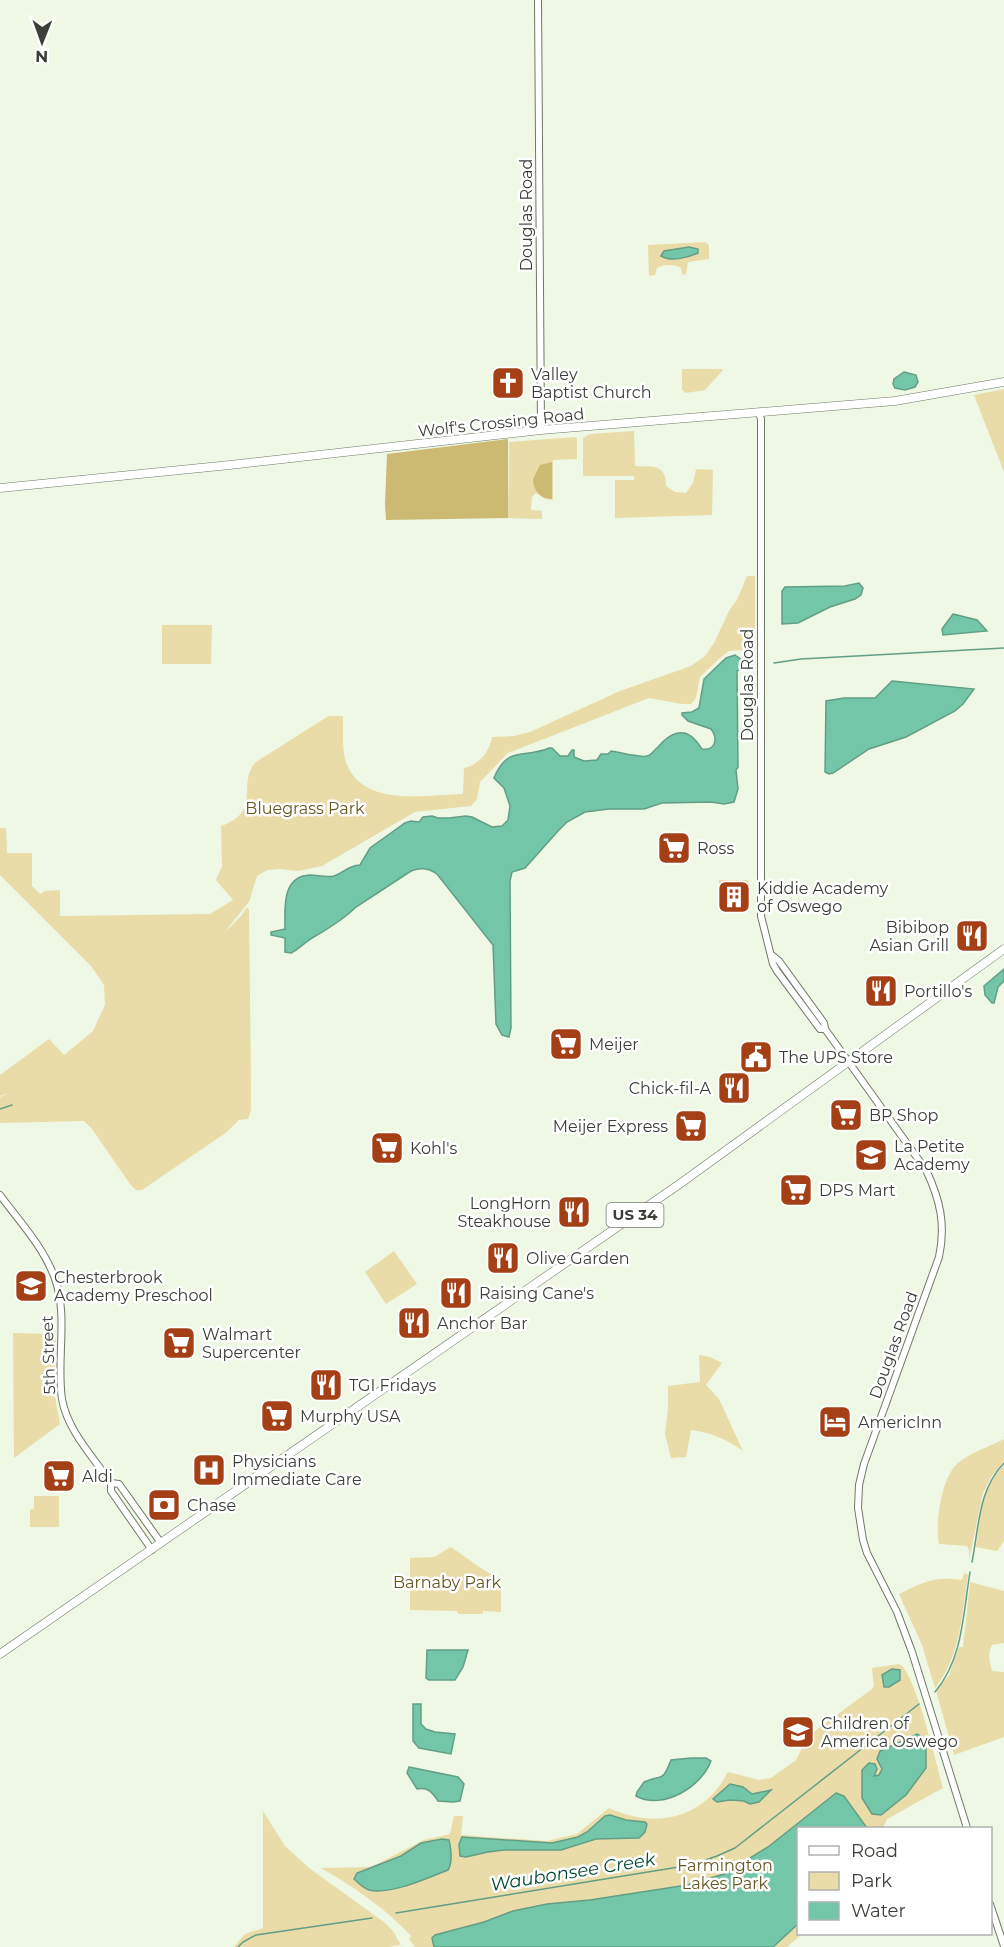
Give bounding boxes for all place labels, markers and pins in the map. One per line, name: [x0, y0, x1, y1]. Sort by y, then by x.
church icon: Valley Baptist Church: [490, 365, 526, 401]
place label: Valley Baptist Church: [531, 365, 651, 402]
supermarket icon: Ross: [656, 830, 692, 866]
place label: Ross: [697, 839, 734, 858]
building icon: Kiddie Academy of Oswego: [716, 879, 752, 915]
place label: Kiddie Academy of Oswego: [757, 879, 889, 916]
place label: Bibibop Asian Grill: [869, 918, 949, 955]
restaurant icon: Bibibop Asian Grill: [954, 918, 990, 954]
restaurant icon: Portillo's: [863, 973, 899, 1009]
place label: Portillo's: [904, 982, 972, 1001]
supermarket icon: Meijer: [548, 1026, 584, 1062]
place label: Meijer: [589, 1035, 639, 1054]
public building icon: The UPS Store: [738, 1039, 774, 1075]
place label: The UPS Store: [779, 1048, 893, 1067]
restaurant icon: Chick-fil-A: [716, 1070, 752, 1106]
place label: Chick-fil-A: [629, 1079, 712, 1098]
supermarket icon: BP Shop: [828, 1097, 864, 1133]
place label: BP Shop: [869, 1106, 938, 1125]
supermarket icon: Meijer Express: [673, 1108, 709, 1144]
place label: Meijer Express: [553, 1117, 668, 1136]
supermarket icon: Kohl's: [369, 1130, 405, 1166]
school or university icon: La Petite Academy: [853, 1137, 889, 1173]
place label: La Petite Academy: [894, 1137, 970, 1174]
place label: Kohl's: [410, 1139, 457, 1158]
supermarket icon: DPS Mart: [778, 1172, 814, 1208]
place label: DPS Mart: [819, 1181, 896, 1200]
place label: LongHorn Steakhouse: [457, 1194, 551, 1231]
restaurant icon: LongHorn Steakhouse: [556, 1194, 592, 1230]
restaurant icon: Olive Garden: [485, 1240, 521, 1276]
place label: Olive Garden: [526, 1249, 630, 1268]
school or university icon: Chesterbrook Academy Preschool: [13, 1268, 49, 1304]
place label: Chesterbrook Academy Preschool: [54, 1268, 213, 1305]
restaurant icon: Raising Cane's: [438, 1275, 474, 1311]
place label: Raising Cane's: [479, 1284, 594, 1303]
restaurant icon: Anchor Bar: [396, 1305, 432, 1341]
place label: Anchor Bar: [437, 1314, 528, 1333]
supermarket icon: Walmart Supercenter: [161, 1325, 197, 1361]
place label: Walmart Supercenter: [202, 1325, 301, 1362]
restaurant icon: TGI Fridays: [308, 1367, 344, 1403]
place label: TGI Fridays: [349, 1376, 437, 1395]
supermarket icon: Murphy USA: [259, 1398, 295, 1434]
hotel icon: AmericInn: [817, 1404, 853, 1440]
place label: Murphy USA: [300, 1407, 401, 1426]
place label: AmericInn: [858, 1413, 942, 1432]
hospital icon: Physicians Immediate Care: [191, 1452, 227, 1488]
place label: Physicians Immediate Care: [232, 1452, 362, 1489]
supermarket icon: Aldi: [41, 1458, 77, 1494]
place label: Aldi: [82, 1467, 113, 1486]
bank icon: Chase: [146, 1487, 182, 1523]
place label: Chase: [187, 1496, 236, 1515]
school or university icon: Children of America Oswego: [780, 1714, 816, 1750]
place label: Children of America Oswego: [821, 1714, 958, 1751]

